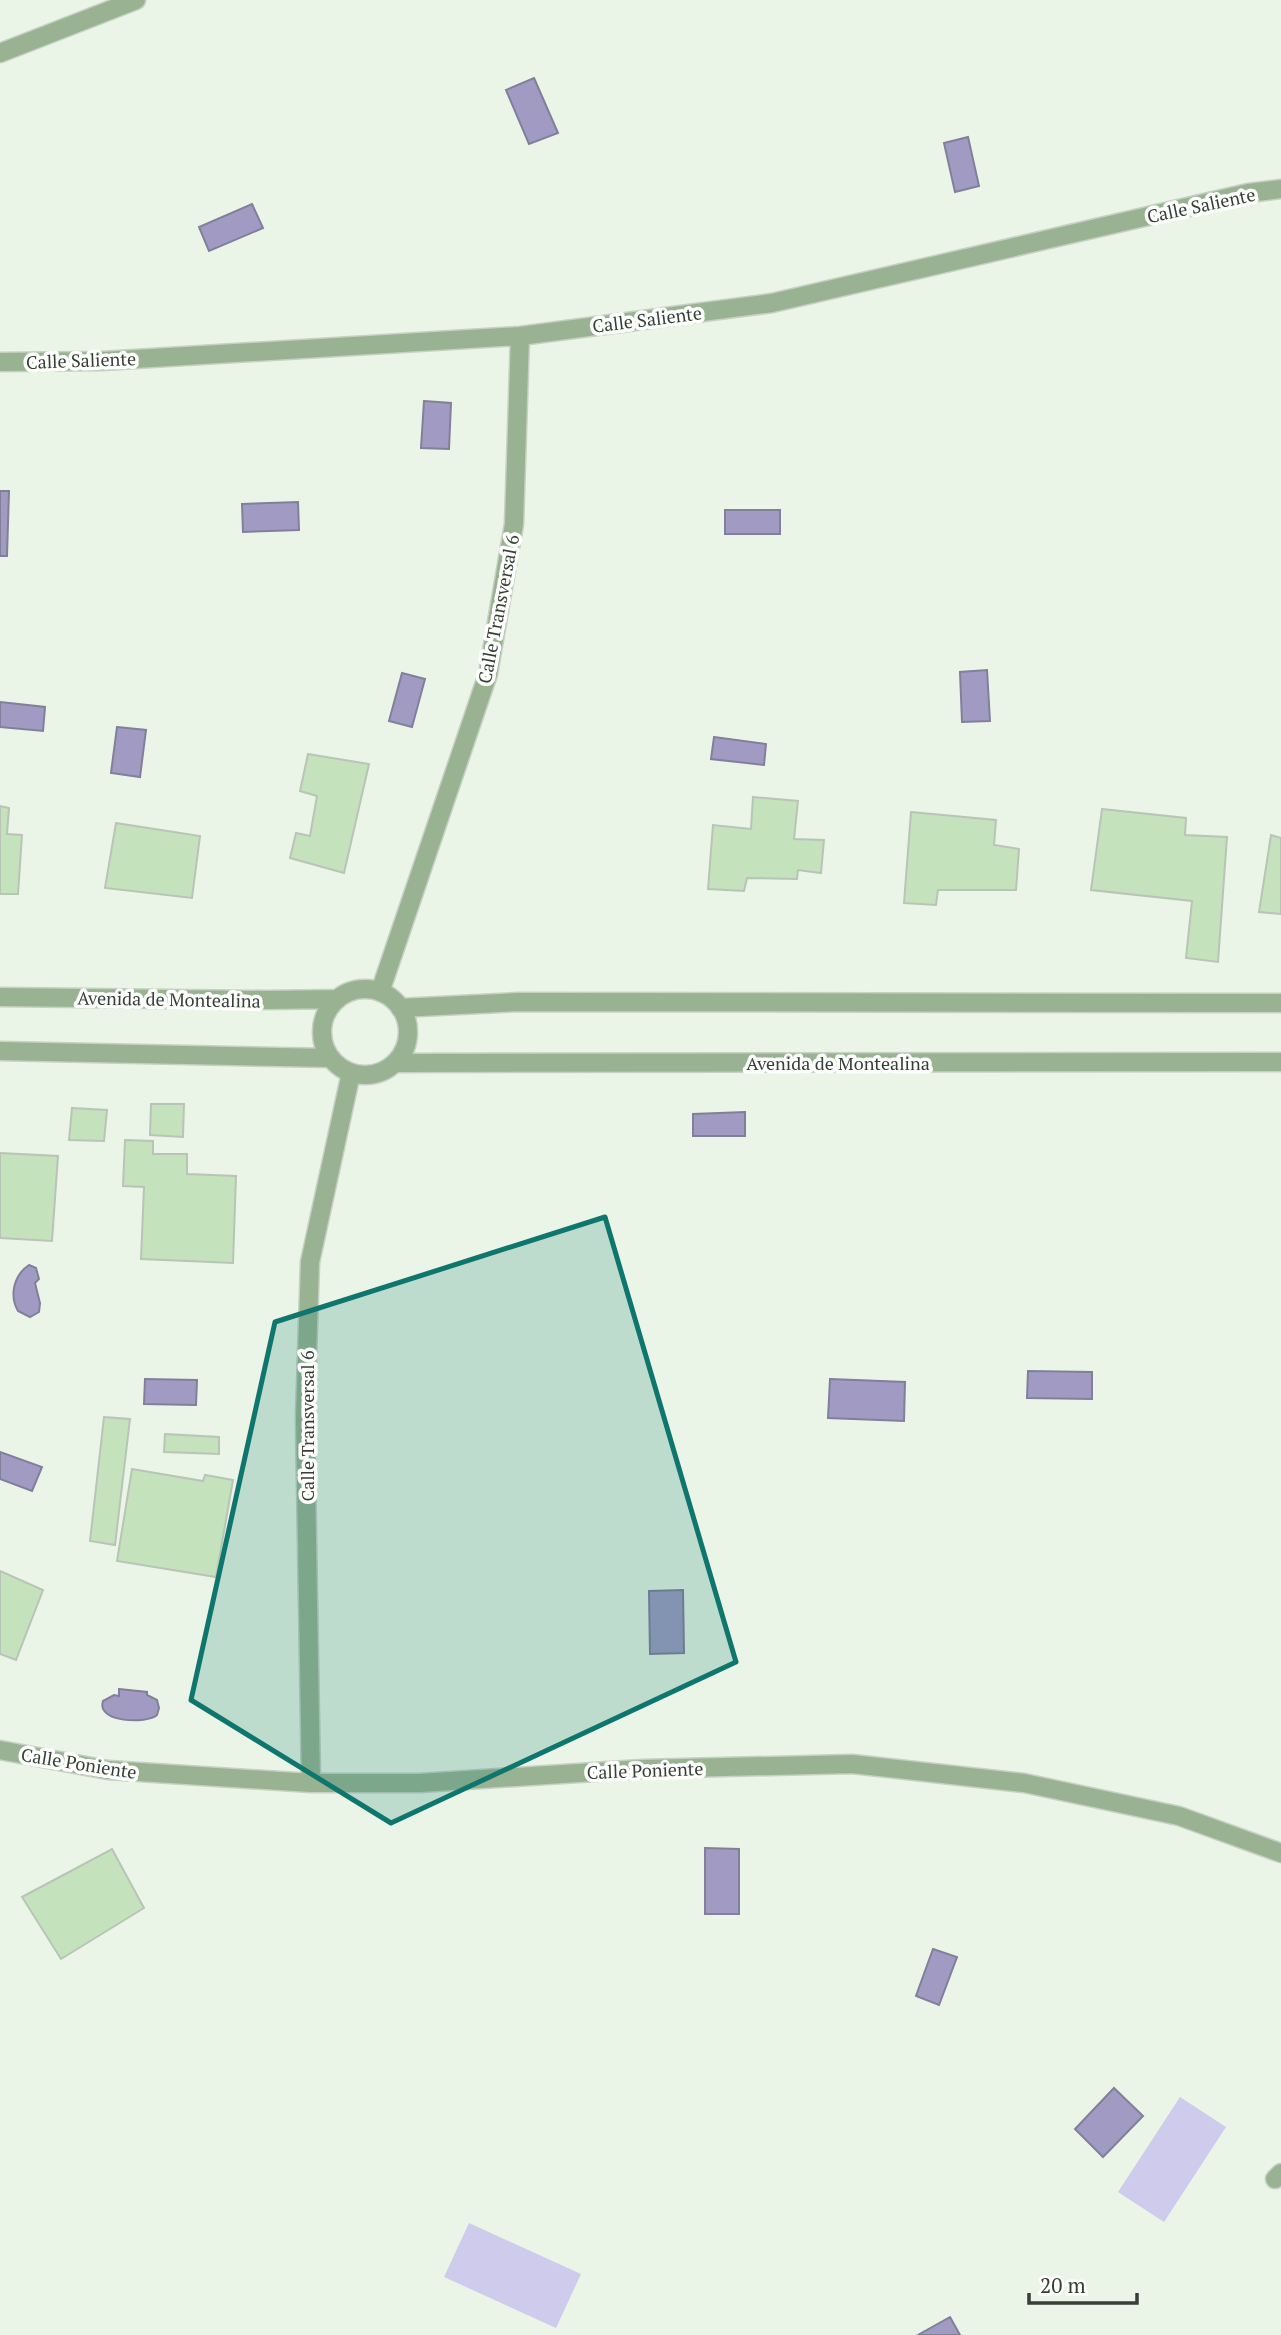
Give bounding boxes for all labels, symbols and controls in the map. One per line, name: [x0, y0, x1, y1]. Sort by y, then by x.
street label: Calle Saliente: [1145, 182, 1257, 228]
street label: Calle Saliente: [591, 300, 703, 338]
street label: Calle Saliente: [26, 346, 136, 374]
street label: Calle Transversal 6: [472, 532, 524, 685]
street label: Avenida de Montealina: [77, 985, 261, 1013]
street label: Avenida de Montealina: [746, 1051, 930, 1075]
street label: Calle Transversal 6: [295, 1350, 319, 1502]
street label: Calle Poniente: [19, 1742, 139, 1784]
street label: Calle Poniente: [586, 1756, 704, 1784]
scale bar: [1029, 2262, 1138, 2306]
text: 20 m: [1040, 2271, 1086, 2299]

